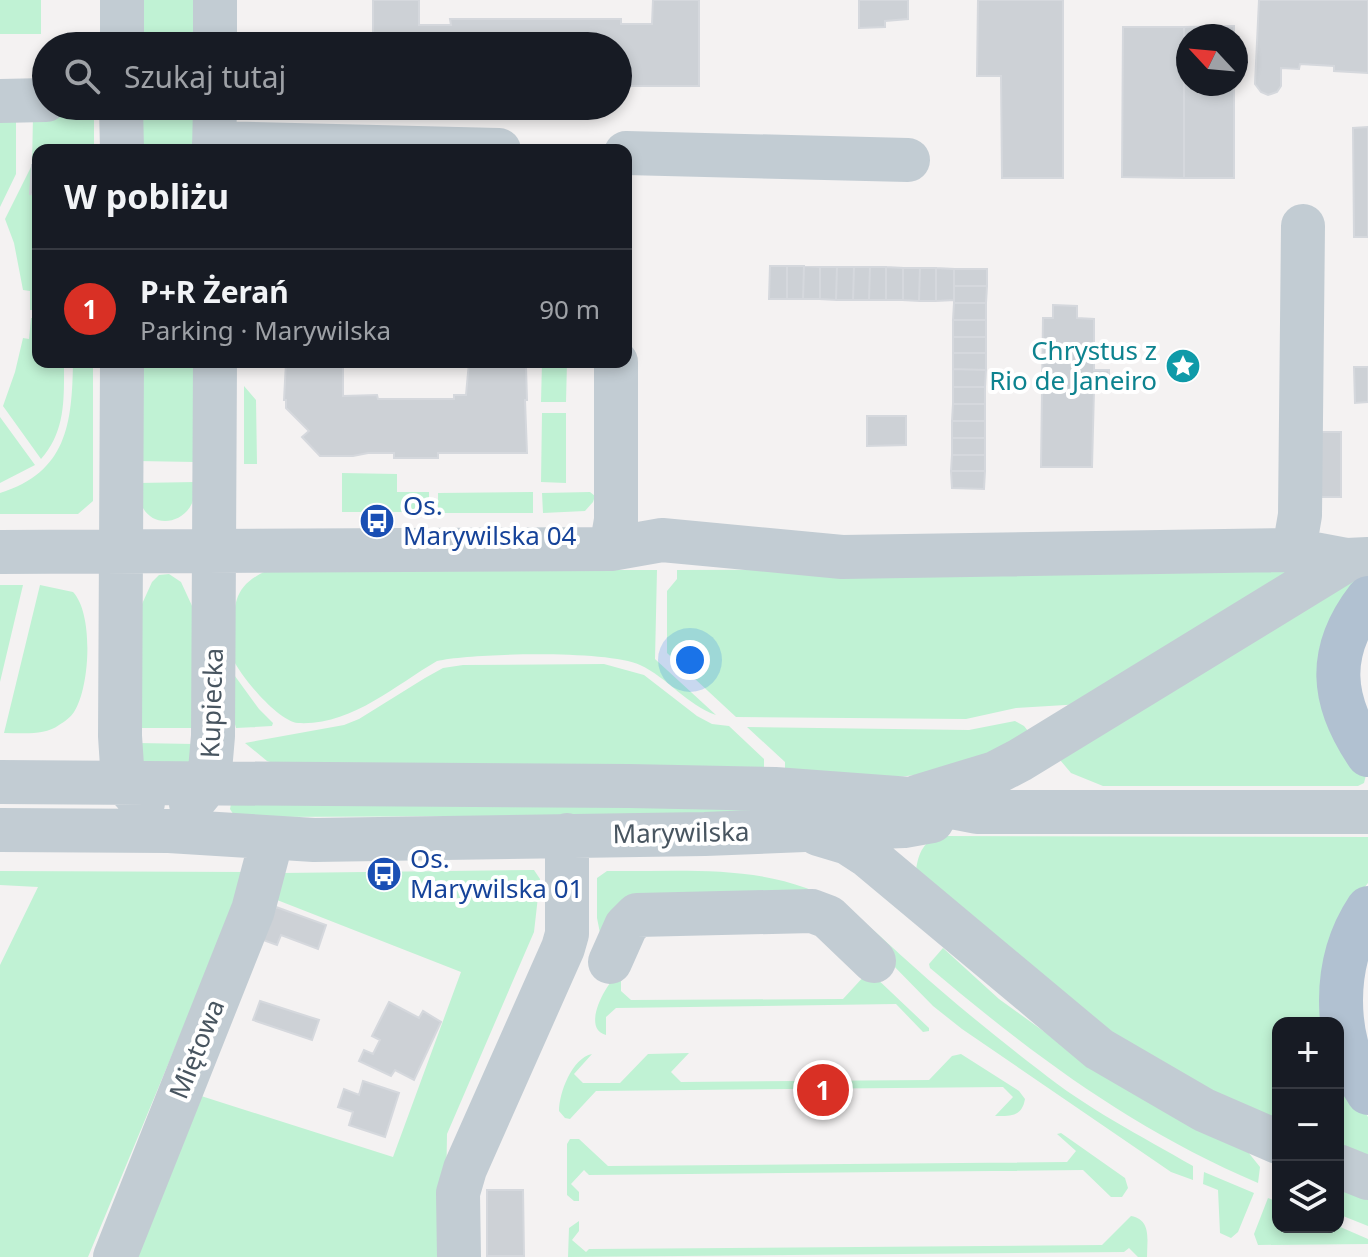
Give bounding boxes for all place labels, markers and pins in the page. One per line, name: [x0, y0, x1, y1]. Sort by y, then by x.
place label: Chrystus z Rio de Janeiro: [989, 332, 1157, 398]
place icon: Chrystus z Rio de Janeiro: [1164, 347, 1202, 385]
place label: Os. Marywilska 04: [403, 487, 577, 553]
bus stop icon: Os. Marywilska 04: [358, 502, 396, 540]
place label: Os. Marywilska 01: [410, 840, 583, 906]
bus stop icon: Os. Marywilska 01: [365, 855, 403, 893]
pin: 1: [797, 1060, 849, 1120]

